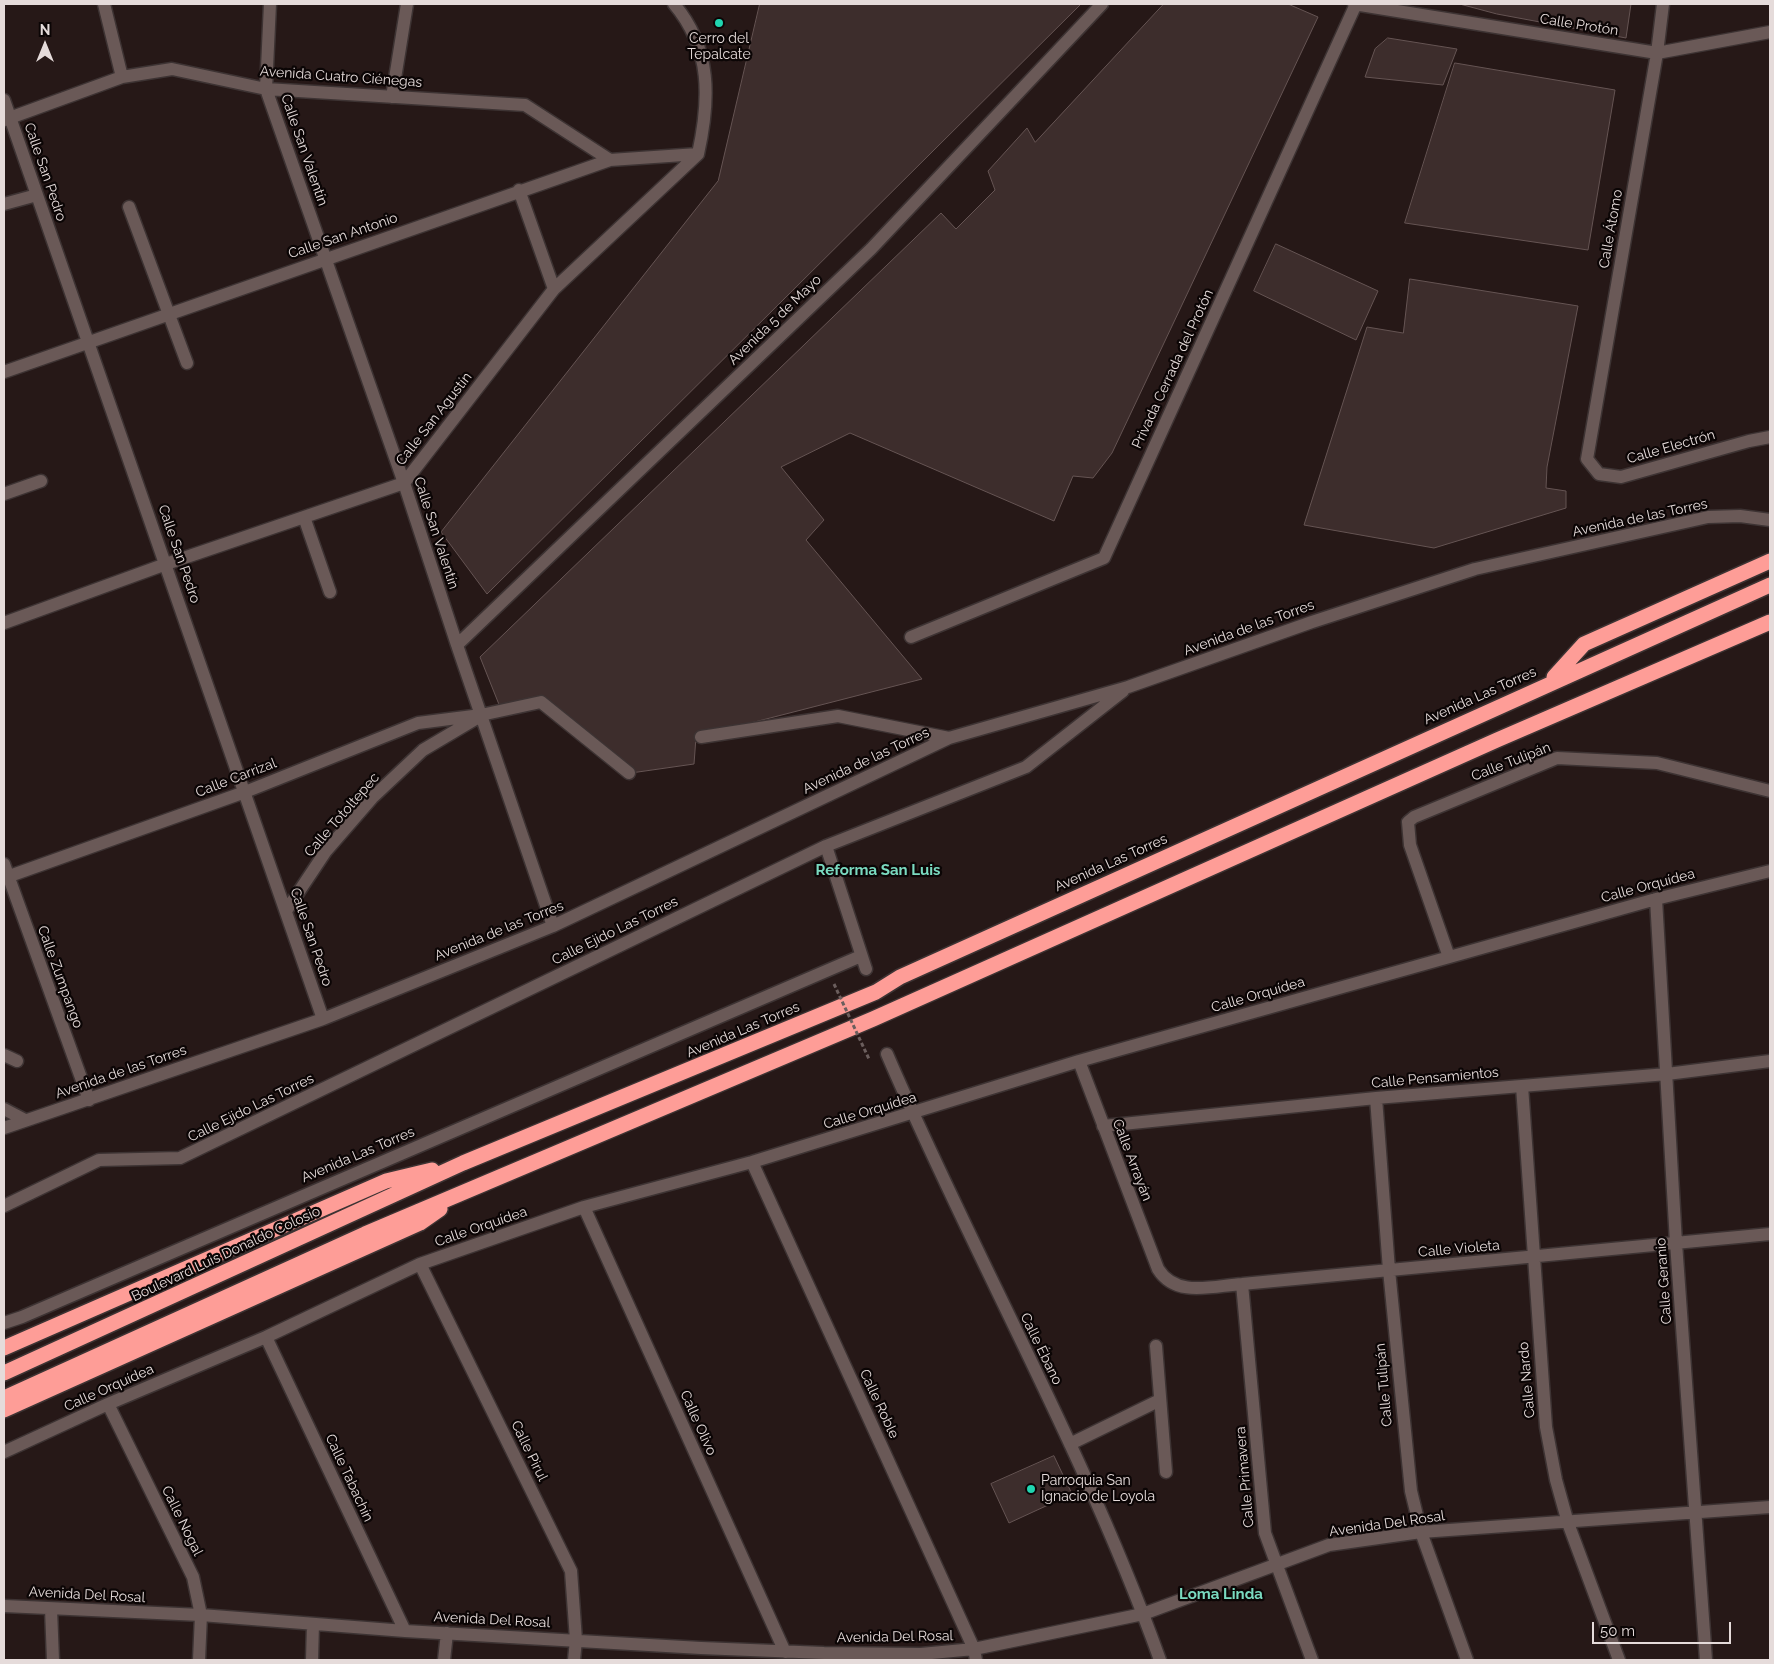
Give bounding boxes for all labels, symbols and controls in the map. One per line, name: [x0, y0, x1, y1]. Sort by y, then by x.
street label: Calle Protón: [1539, 10, 1619, 40]
marker: Cerro del Tepalcate: [713, 17, 725, 29]
north arrow: [20, 20, 70, 70]
text: N: [40, 22, 50, 38]
place label: Cerro del Tepalcate: [687, 31, 751, 64]
street label: Avenida Cuatro Ciénegas: [259, 63, 423, 91]
street label: Calle San Valentín: [277, 92, 331, 208]
street label: Calle San Pedro: [20, 121, 70, 223]
street label: Calle Átomo: [1596, 188, 1626, 270]
street label: Calle San Antonio: [286, 209, 400, 263]
street label: Avenida 5 de Mayo: [725, 271, 825, 369]
street label: Privada Cerrada del Protón: [1129, 287, 1217, 451]
street label: Calle San Agustín: [392, 369, 476, 469]
street label: Calle Electrón: [1625, 426, 1717, 468]
street label: Calle San Valentín: [410, 475, 462, 591]
street label: Avenida de las Torres: [1571, 495, 1709, 541]
street label: Calle San Pedro: [154, 503, 204, 605]
street label: Avenida de las Torres: [1181, 597, 1317, 659]
street label: Avenida Las Torres: [1421, 664, 1539, 728]
street label: Avenida de las Torres: [800, 724, 932, 798]
street label: Calle Tulipán: [1469, 739, 1553, 785]
street label: Calle Carrizal: [193, 755, 279, 801]
street label: Calle Totoltepec: [301, 770, 383, 860]
street label: Avenida Las Torres: [1052, 831, 1170, 895]
district label: Reforma San Luis: [816, 861, 940, 879]
street label: Calle Orquídea: [1599, 865, 1697, 907]
street label: Calle San Pedro: [286, 886, 336, 988]
street label: Calle Ejido Las Torres: [549, 893, 681, 969]
street label: Avenida de las Torres: [432, 897, 566, 965]
street label: Calle Zumpango: [34, 923, 86, 1031]
street label: Calle Orquídea: [1209, 974, 1307, 1016]
street label: Avenida Las Torres: [684, 999, 802, 1061]
street label: Avenida de las Torres: [53, 1042, 189, 1102]
street label: Calle Pensamientos: [1371, 1064, 1499, 1092]
street label: Calle Ejido Las Torres: [185, 1070, 317, 1146]
street label: Calle Orquídea: [821, 1089, 919, 1133]
street label: Calle Arrayán: [1109, 1117, 1155, 1203]
street label: Avenida Las Torres: [299, 1124, 417, 1186]
street label: Boulevard Luis Donaldo Colosio: [129, 1203, 323, 1305]
street label: Calle Orquídea: [433, 1203, 529, 1251]
street label: Calle Violeta: [1418, 1237, 1500, 1261]
street label: Calle Geranio: [1653, 1237, 1675, 1325]
street label: Calle Ébano: [1016, 1310, 1066, 1388]
street label: Calle Nardo: [1515, 1341, 1539, 1419]
street label: Calle Tulipán: [1372, 1343, 1396, 1427]
street label: Calle Orquídea: [62, 1361, 156, 1415]
street label: Calle Roble: [856, 1367, 902, 1441]
street label: Calle Olivo: [676, 1388, 720, 1458]
street label: Calle Pirul: [507, 1418, 551, 1484]
street label: Calle Primavera: [1232, 1426, 1258, 1528]
street label: Calle Tabachín: [321, 1432, 377, 1524]
place label: Parroquia San Ignacio de Loyola: [1041, 1473, 1155, 1505]
street label: Calle Nogal: [158, 1483, 206, 1559]
marker: Parroquia San Ignacio de Loyola: [1025, 1483, 1037, 1495]
street label: Avenida Del Rosal: [1328, 1508, 1446, 1540]
street label: Avenida Del Rosal: [28, 1584, 146, 1606]
district label: Loma Linda: [1179, 1585, 1263, 1603]
street label: Avenida Del Rosal: [433, 1609, 551, 1631]
scale bar: [1594, 1612, 1733, 1644]
text: 50 m: [1600, 1622, 1635, 1640]
street label: Avenida Del Rosal: [837, 1628, 953, 1646]

